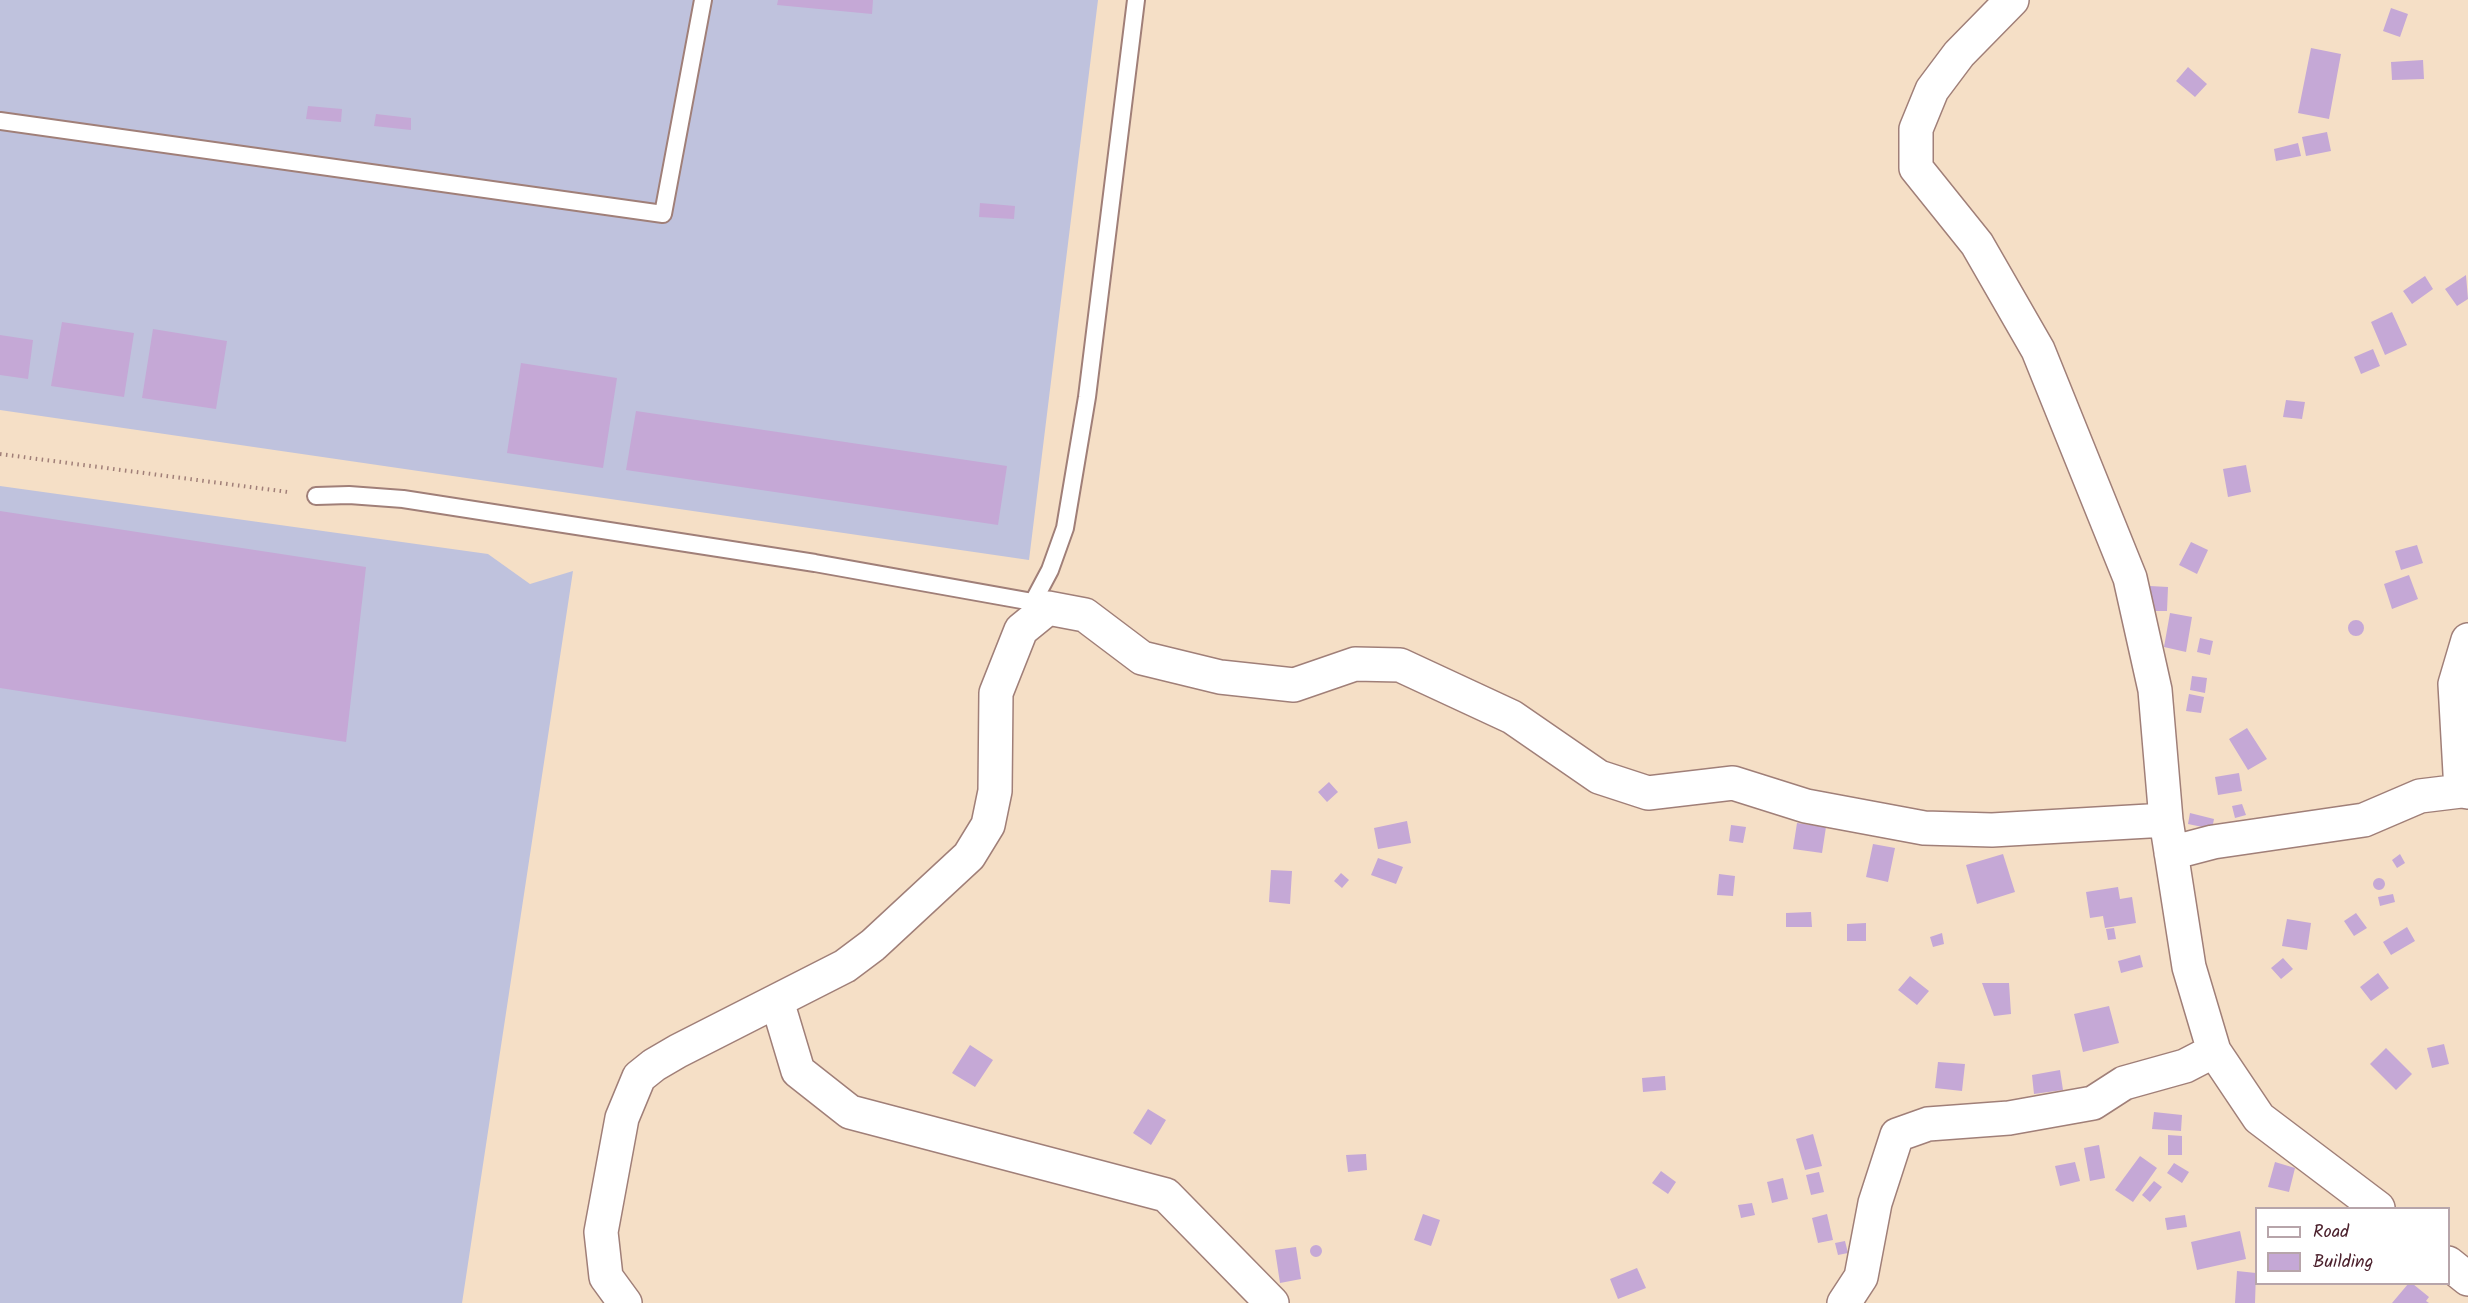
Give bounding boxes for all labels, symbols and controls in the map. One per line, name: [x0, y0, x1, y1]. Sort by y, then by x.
legend: [2255, 1207, 2450, 1285]
text: Road: [2313, 1218, 2349, 1247]
text: Building: [2313, 1248, 2373, 1277]

